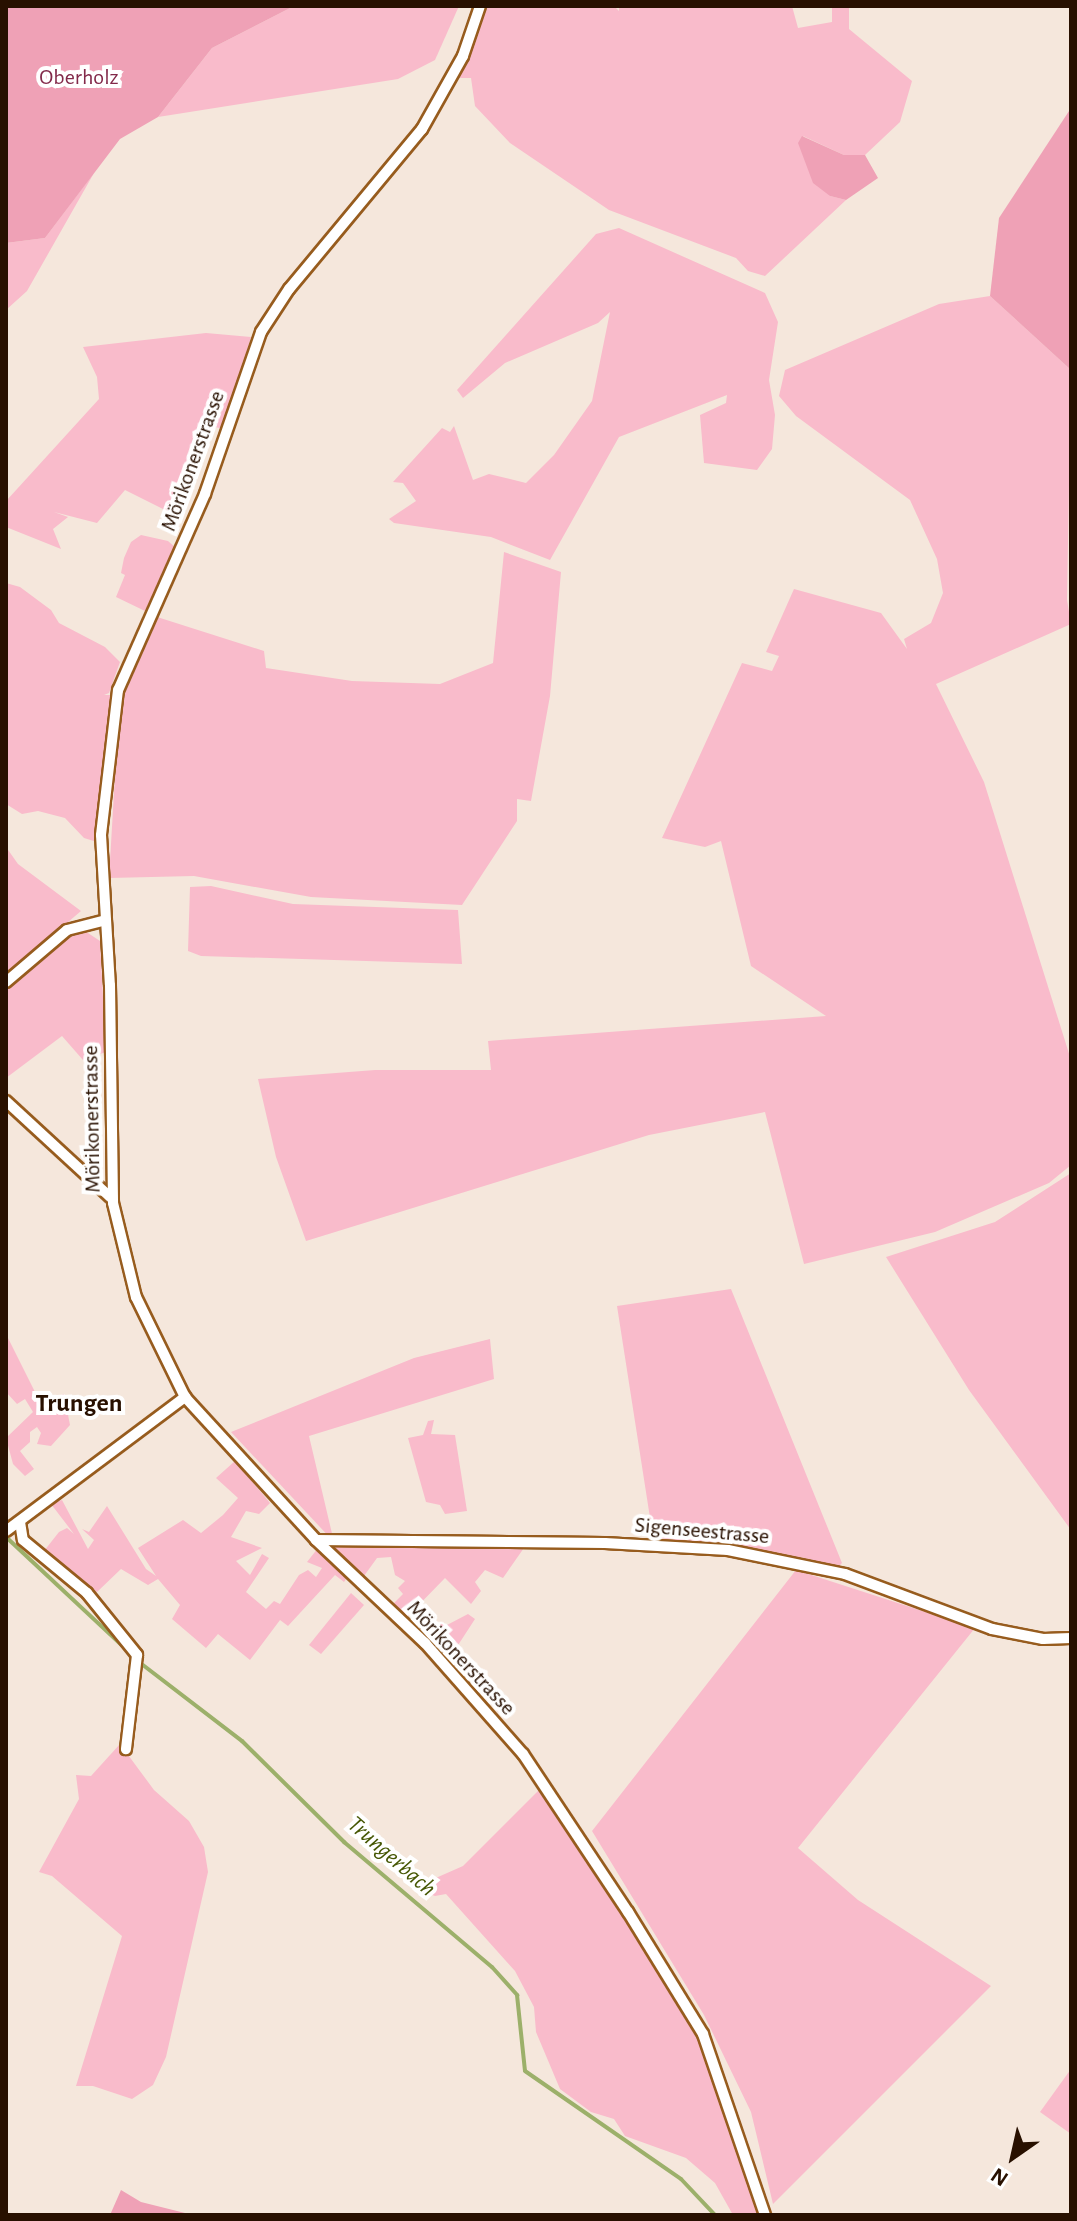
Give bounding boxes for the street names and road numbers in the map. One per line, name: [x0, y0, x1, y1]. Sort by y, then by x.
street label: Mörikonerstrasse: [155, 387, 231, 535]
street label: Mörikonerstrasse: [78, 1045, 106, 1193]
street label: Sigenseestrasse: [634, 1512, 770, 1550]
street label: Mörikonerstrasse: [401, 1595, 521, 1721]

